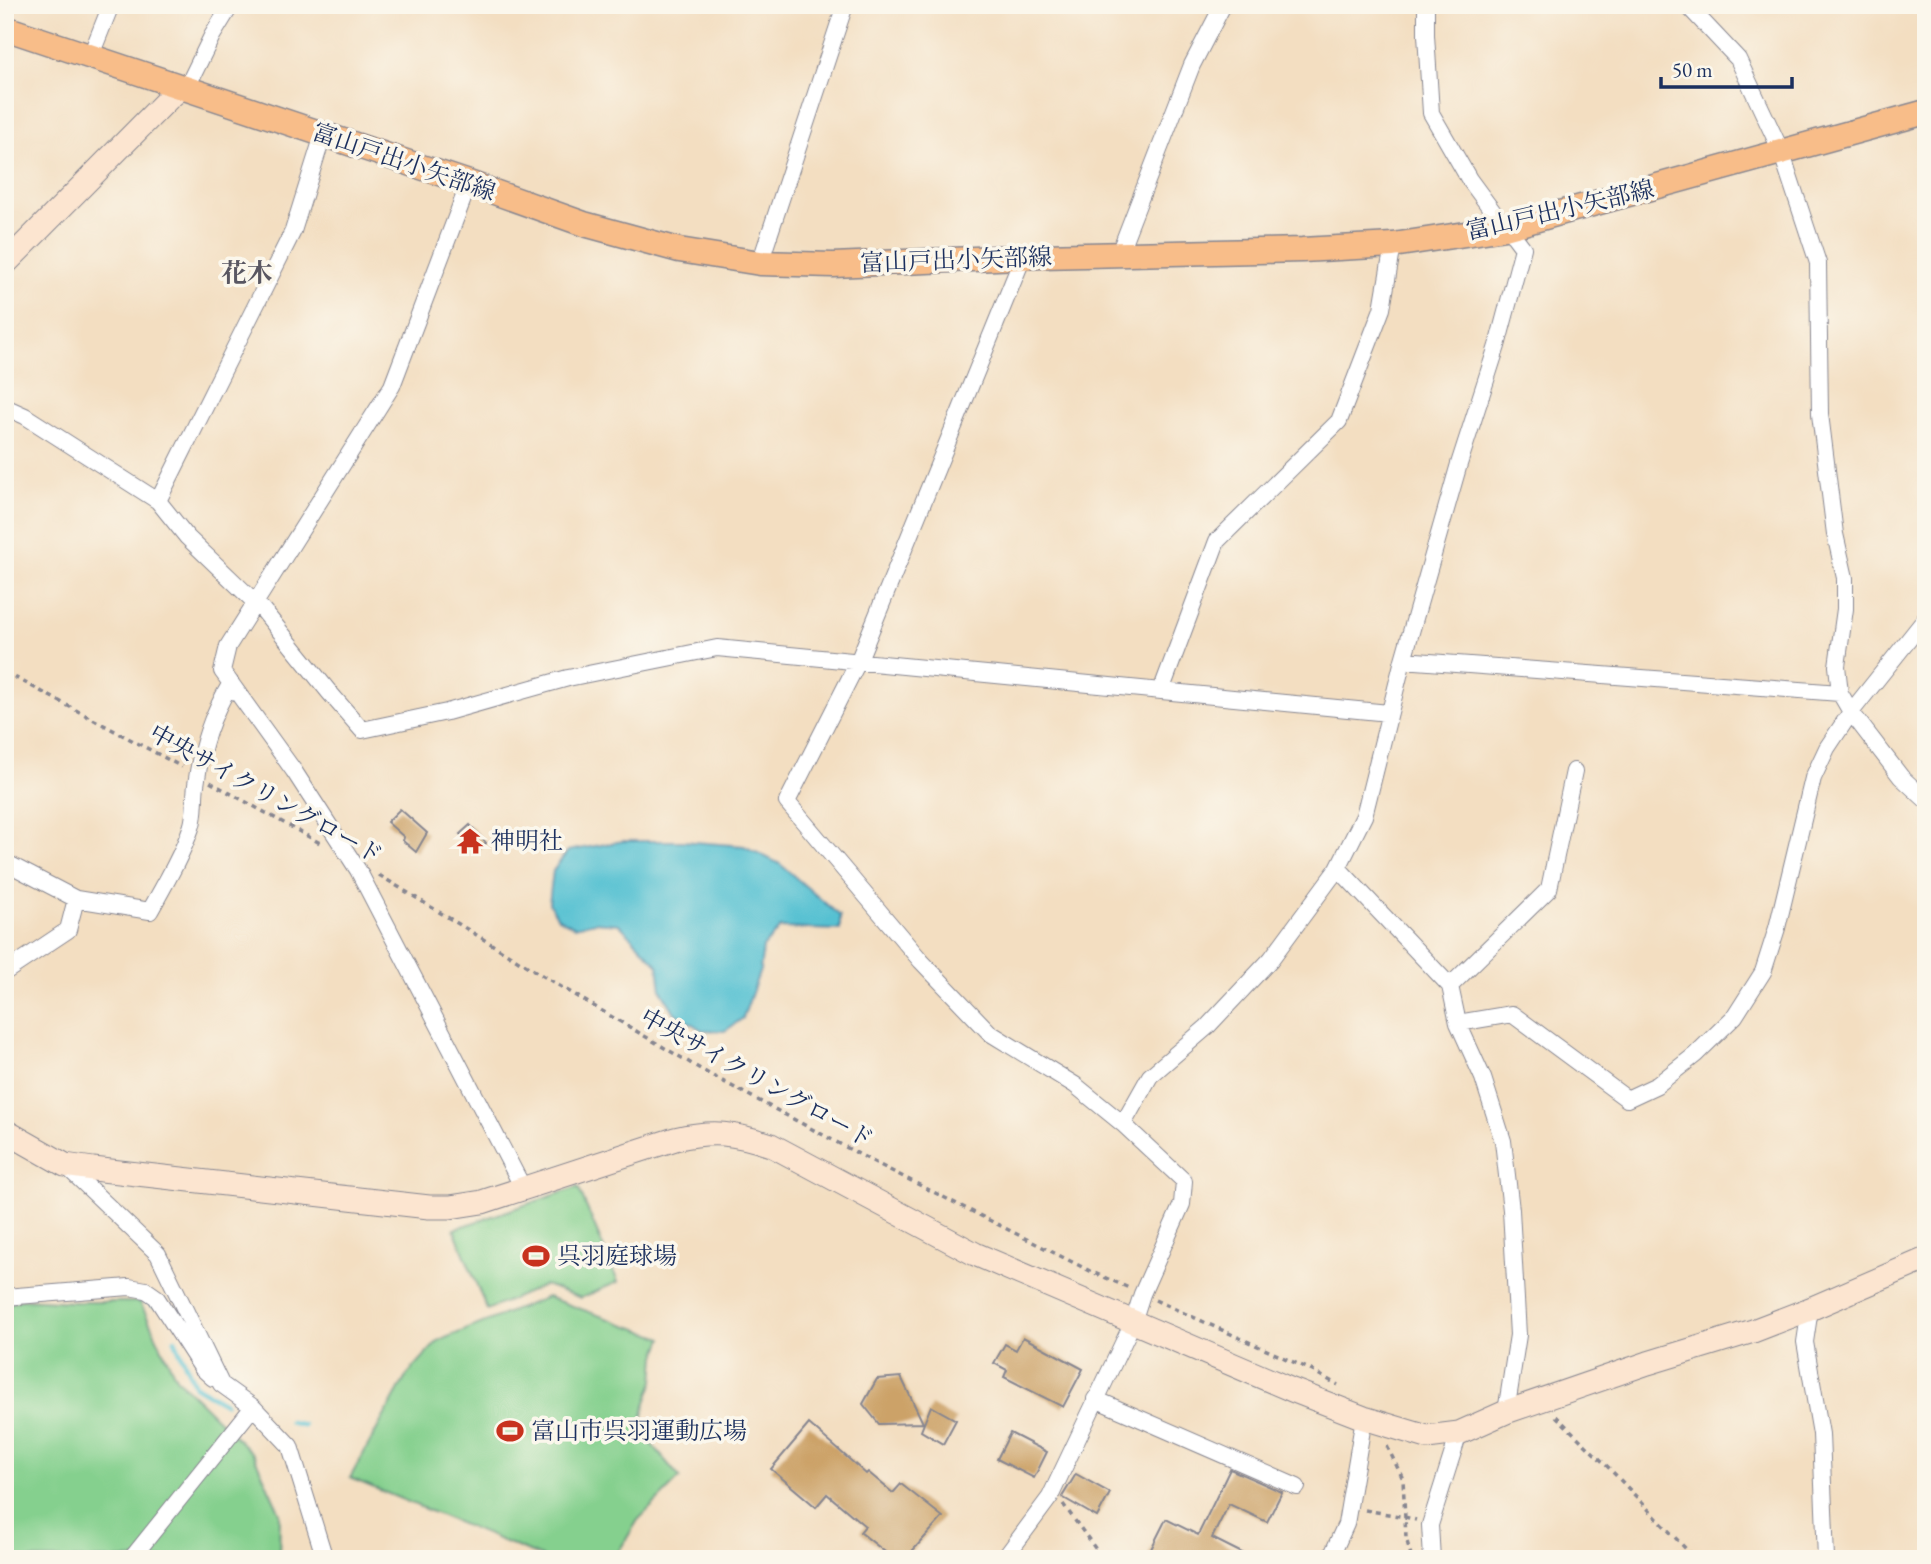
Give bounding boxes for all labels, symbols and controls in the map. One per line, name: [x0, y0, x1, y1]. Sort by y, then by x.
scale bar: [1661, 46, 1793, 90]
text: 50 m: [1672, 56, 1713, 83]
street label: 富山戸出小矢部線: [308, 116, 500, 207]
street label: 富山戸出小矢部線: [1463, 173, 1657, 246]
street label: 富山戸出小矢部線: [860, 241, 1052, 278]
district label: 花木: [221, 256, 273, 290]
street label: 中央サイクリングロード: [144, 717, 388, 870]
place label: 神明社: [491, 825, 563, 856]
temple icon: 神明社: [455, 826, 485, 856]
street label: 中央サイクリングロード: [635, 1001, 879, 1154]
place label: 呉羽庭球場: [557, 1240, 677, 1271]
sports icon: 呉羽庭球場: [521, 1241, 551, 1271]
place label: 富山市呉羽運動広場: [531, 1415, 747, 1446]
sports icon: 富山市呉羽運動広場: [495, 1416, 525, 1446]

